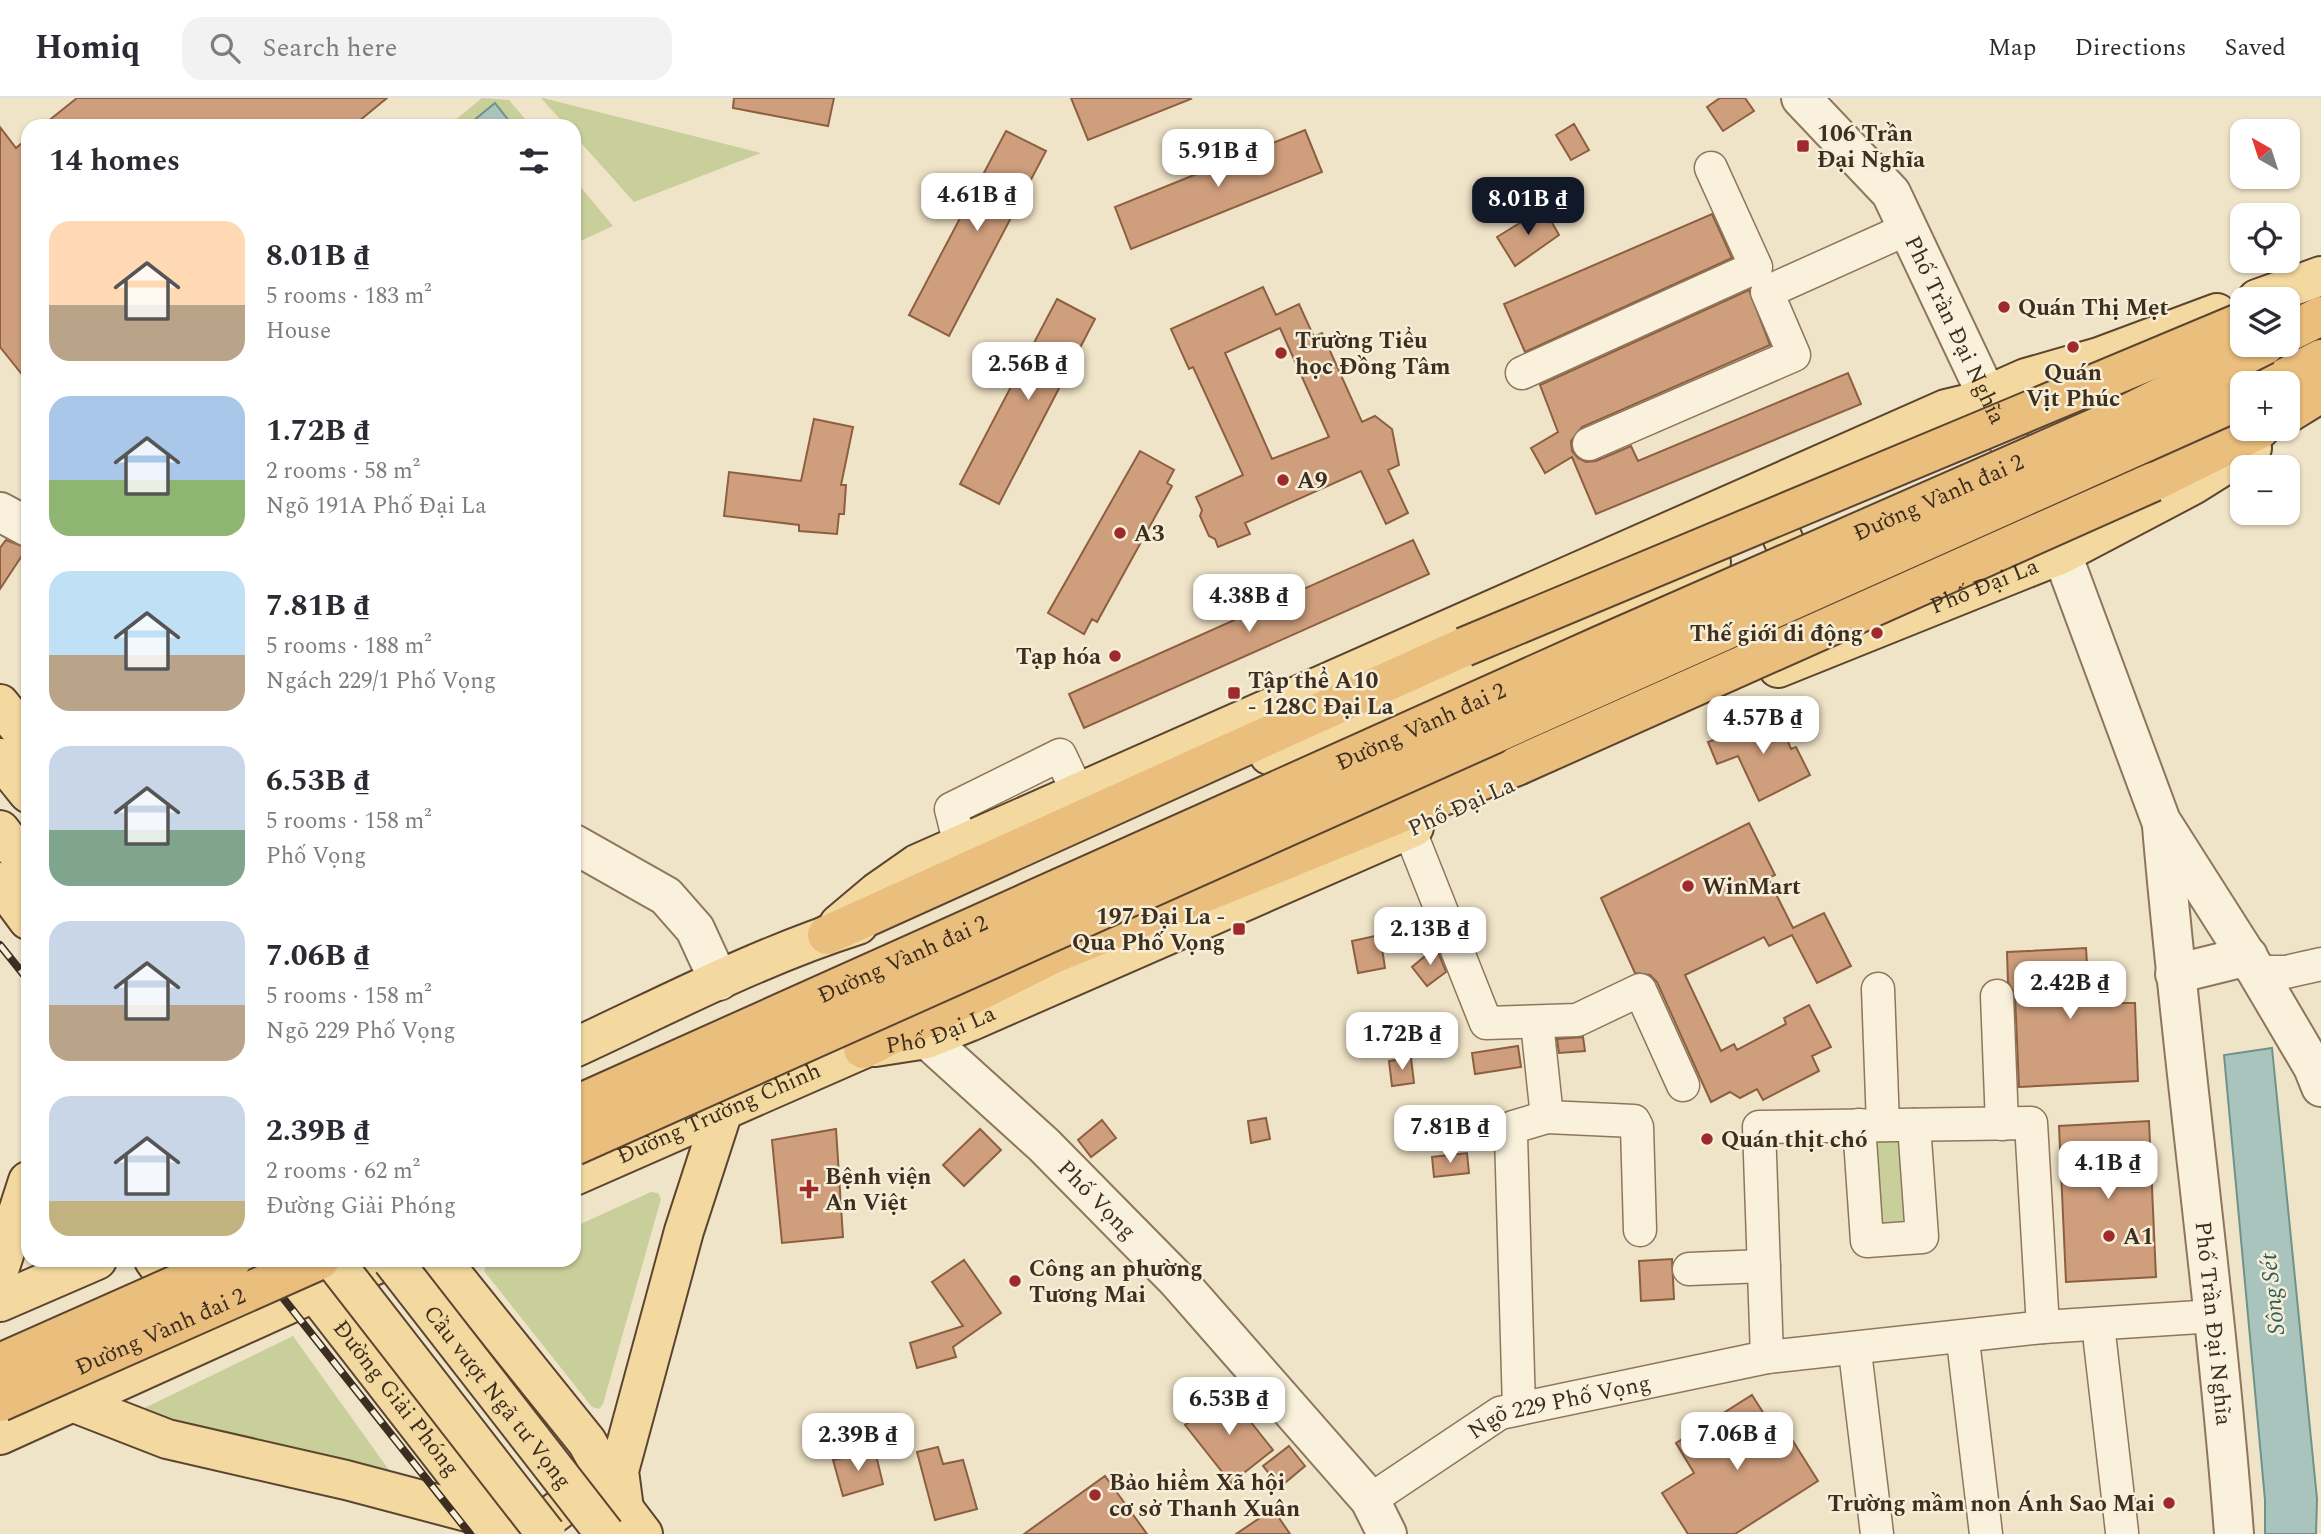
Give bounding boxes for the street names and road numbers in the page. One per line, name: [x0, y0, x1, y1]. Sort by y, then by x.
street label: Phố Trần Đại Nghĩa: [1895, 230, 2014, 430]
street label: Đường Vành đai 2: [1848, 446, 2030, 551]
street label: Phố Đại La: [1925, 549, 2044, 624]
street label: Đường Vành đai 2: [1330, 674, 1512, 781]
street label: Phố Đại La: [1402, 768, 1521, 847]
street label: Đường Vành đai 2: [812, 906, 994, 1013]
street label: Phố Đại La: [883, 996, 1001, 1064]
street label: Đường Trường Chinh: [612, 1054, 827, 1174]
street label: Phố Vọng: [1049, 1152, 1144, 1248]
street label: Phố Trần Đại Nghĩa: [2185, 1219, 2241, 1427]
street label: Đường Vành đai 2: [70, 1279, 251, 1386]
street label: Cầu vượt Ngã tư Vọng: [414, 1298, 580, 1497]
street label: Đường Giải Phóng: [324, 1313, 468, 1485]
street label: Ngõ 229 Phố Vọng: [1461, 1366, 1654, 1449]

